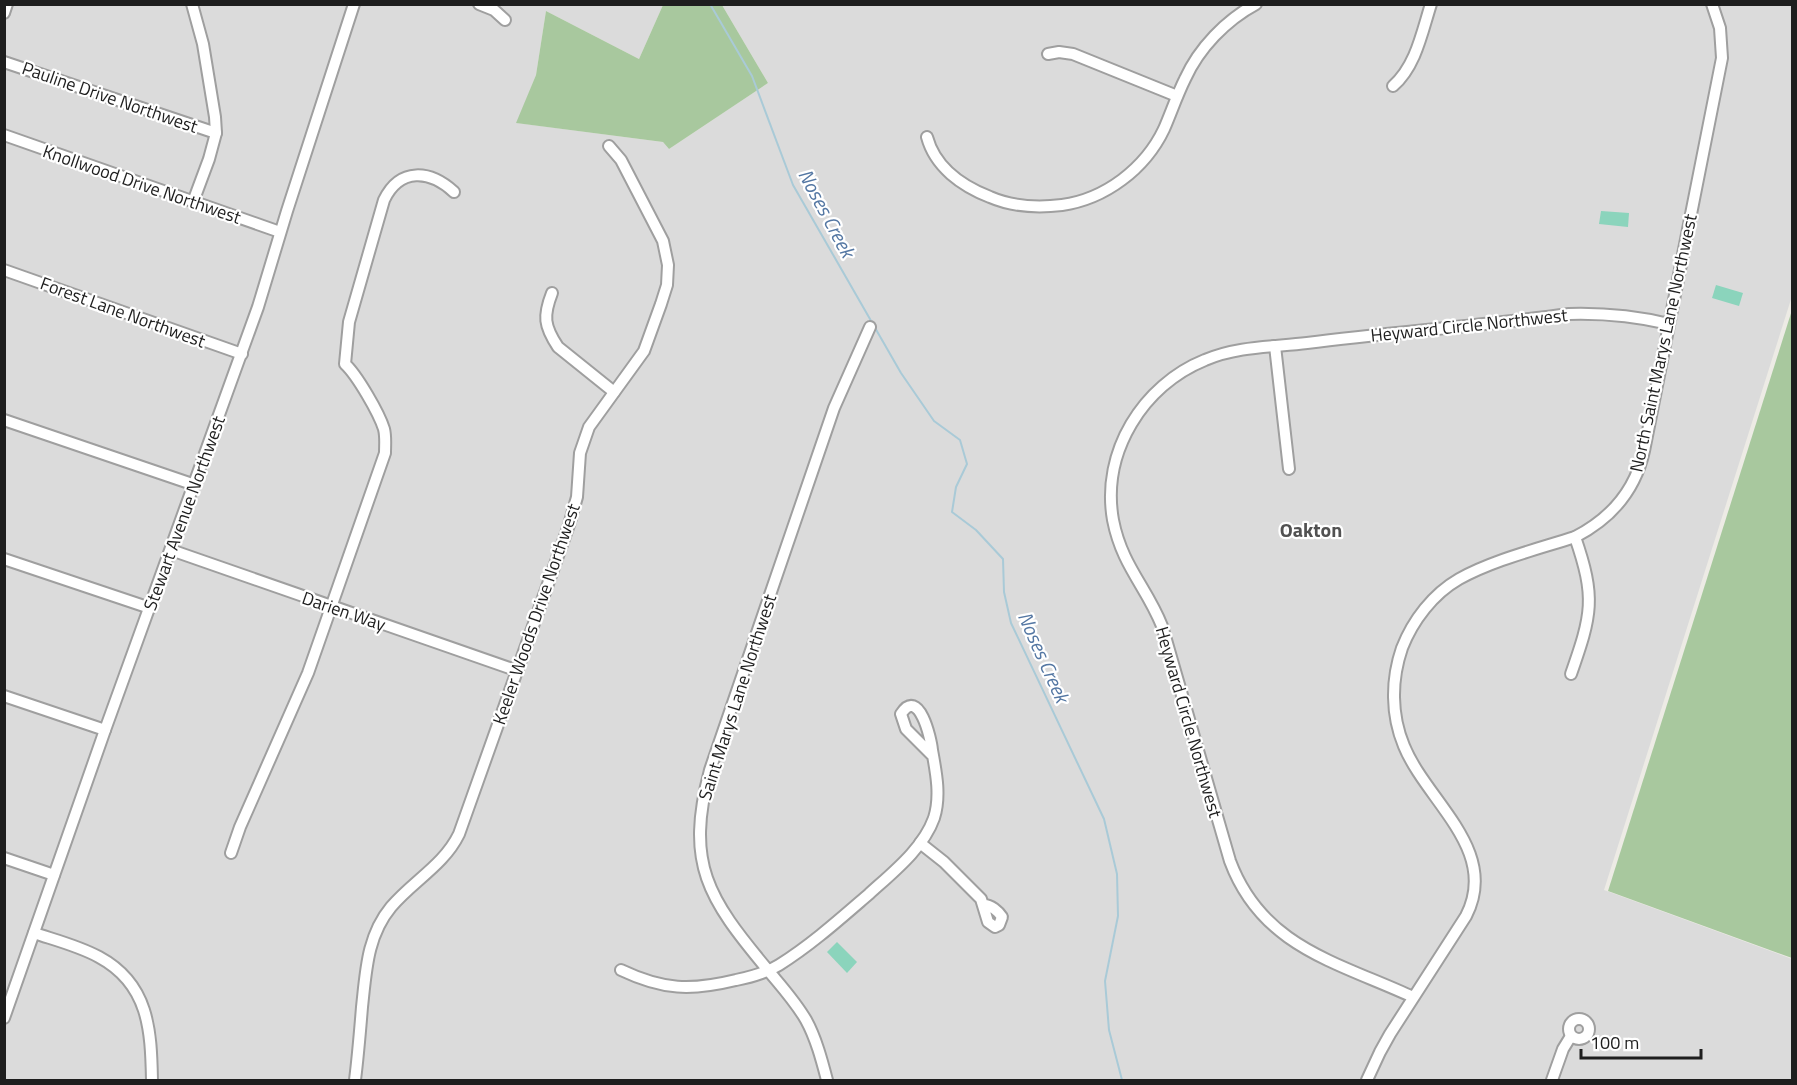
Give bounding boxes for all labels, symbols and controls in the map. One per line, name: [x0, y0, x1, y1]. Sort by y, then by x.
street label: Pauline Drive Northwest: [18, 54, 202, 140]
street label: Knollwood Drive Northwest: [39, 137, 245, 231]
water label: Noses Creek: [791, 163, 864, 265]
street label: North Saint Marys Lane Northwest: [1622, 211, 1704, 474]
street label: Forest Lane Northwest: [37, 270, 210, 355]
street label: Heyward Circle Northwest: [1369, 301, 1569, 349]
street label: Stewart Avenue Northwest: [136, 411, 232, 614]
street label: Keeler Woods Drive Northwest: [485, 499, 587, 728]
district label: Oakton: [1280, 514, 1342, 545]
street label: Darien Way: [299, 584, 390, 638]
street label: Saint Marys Lane Northwest: [691, 590, 783, 804]
water label: Noses Creek: [1010, 607, 1079, 709]
street label: Heyward Circle Northwest: [1149, 623, 1229, 821]
scale bar: [1581, 1022, 1701, 1060]
text: 100 m: [1590, 1029, 1639, 1056]

